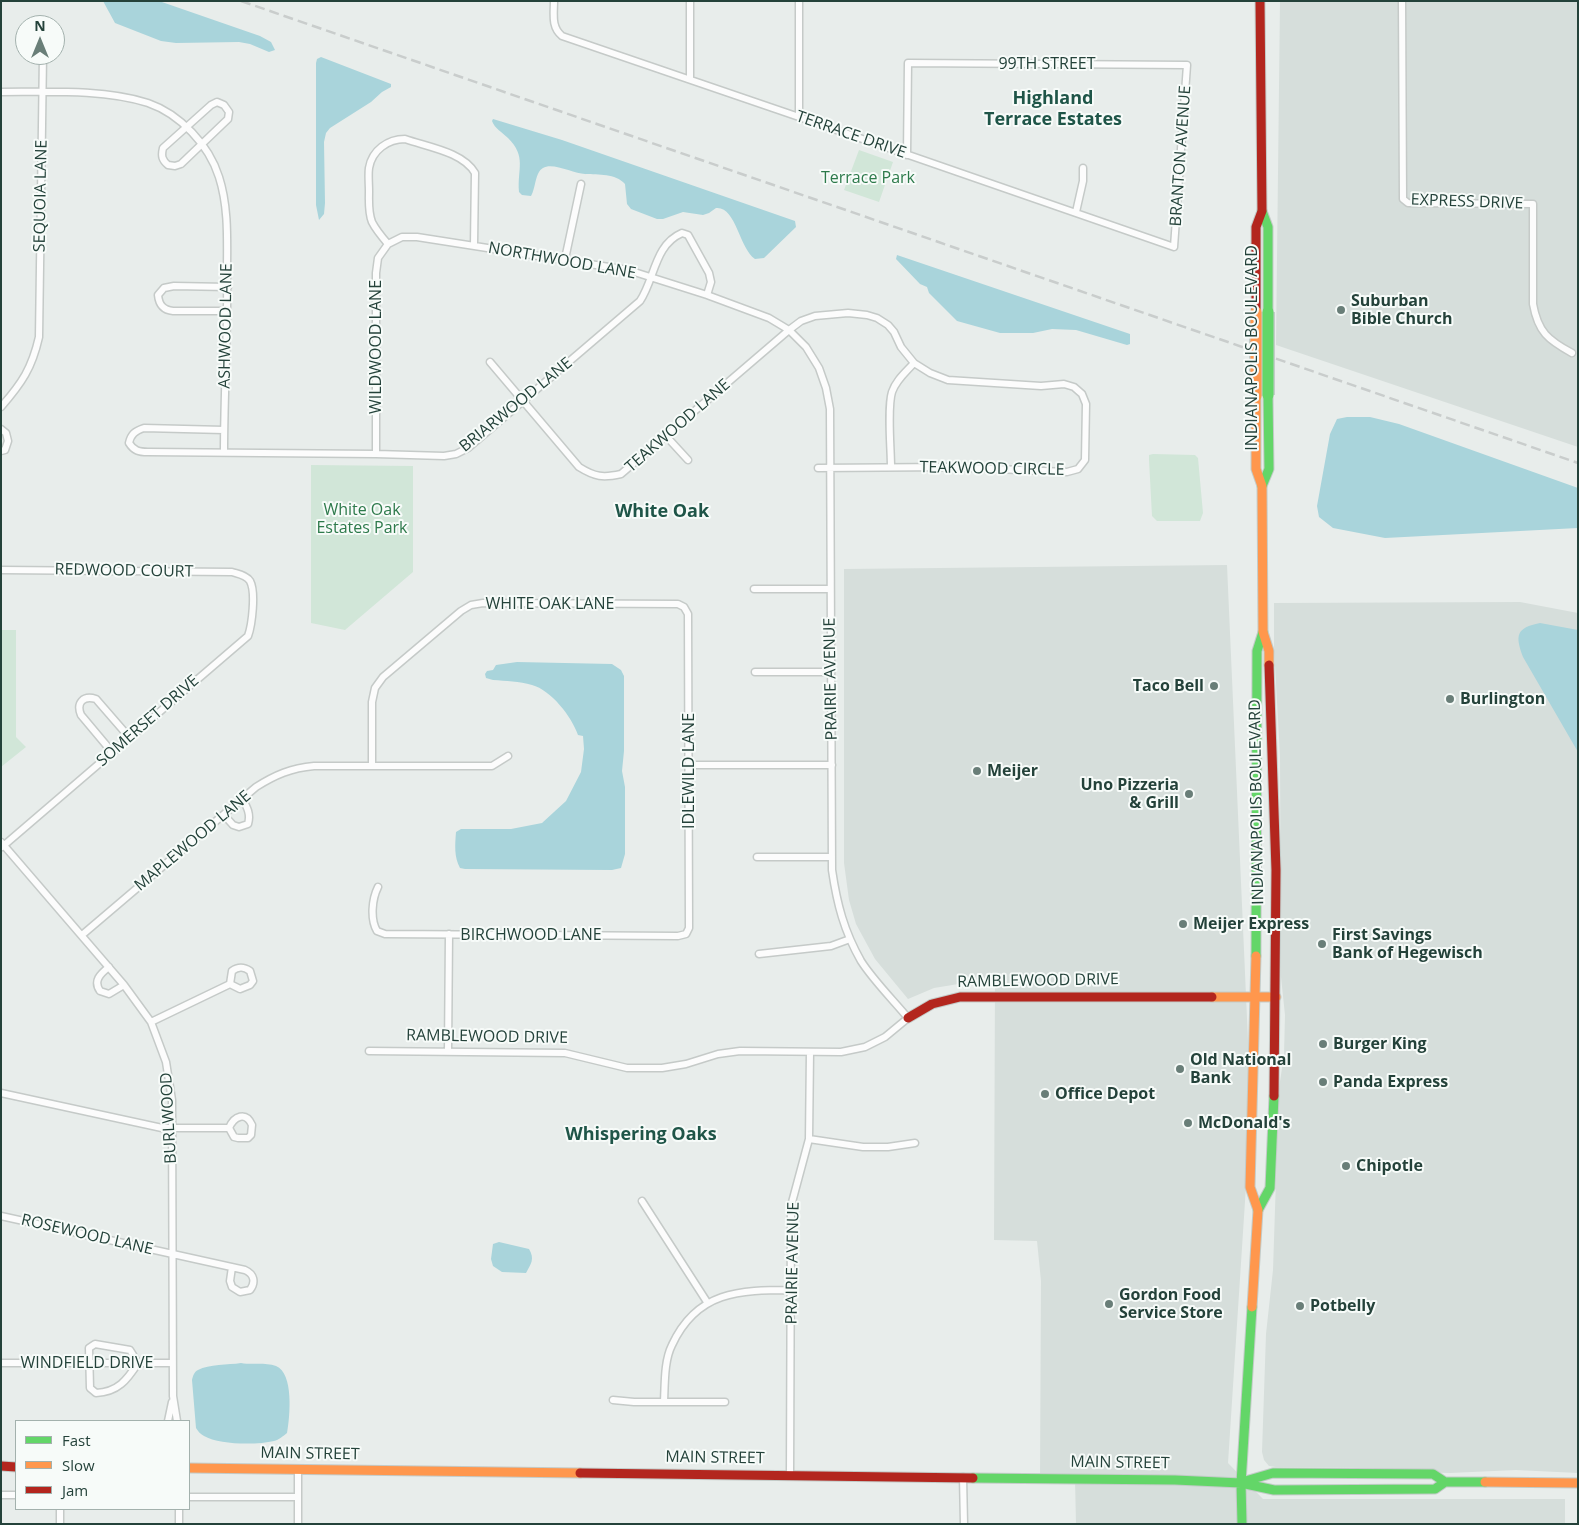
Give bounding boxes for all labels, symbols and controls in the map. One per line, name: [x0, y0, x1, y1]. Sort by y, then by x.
north arrow: [15, 15, 65, 65]
text: N: [34, 16, 46, 35]
street label: 99TH STREET: [998, 54, 1096, 74]
street label: BRANTON AVENUE: [1167, 85, 1195, 227]
district label: Highland Terrace Estates: [984, 88, 1122, 130]
street label: TERRACE DRIVE: [793, 107, 909, 163]
street label: SEQUOIA LANE: [30, 140, 52, 252]
park label: Terrace Park: [821, 168, 915, 188]
street label: EXPRESS DRIVE: [1410, 190, 1524, 214]
street label: NORTHWOOD LANE: [487, 239, 637, 283]
street label: INDIANAPOLIS BOULEVARD: [1242, 245, 1262, 451]
street label: ASHWOOD LANE: [215, 263, 237, 389]
street label: WILDWOOD LANE: [366, 280, 386, 414]
place label: Suburban Bible Church: [1351, 291, 1452, 329]
marker: Suburban Bible Church: [1335, 304, 1347, 316]
street label: BRIARWOOD LANE: [456, 354, 576, 456]
street label: TEAKWOOD LANE: [622, 375, 734, 477]
street label: TEAKWOOD CIRCLE: [919, 458, 1065, 480]
park label: White Oak Estates Park: [316, 500, 408, 538]
district label: White Oak: [615, 501, 709, 523]
street label: REDWOOD COURT: [55, 560, 193, 582]
street label: WHITE OAK LANE: [486, 594, 614, 614]
street label: PRAIRIE AVENUE: [820, 618, 842, 740]
street label: SOMERSET DRIVE: [93, 671, 203, 771]
place label: Taco Bell: [1133, 676, 1204, 696]
marker: Taco Bell: [1208, 680, 1220, 692]
place label: Burlington: [1460, 689, 1545, 709]
marker: Burlington: [1444, 693, 1456, 705]
street label: INDIANAPOLIS BOULEVARD: [1246, 699, 1268, 905]
street label: IDLEWILD LANE: [679, 713, 699, 829]
place label: Meijer: [987, 761, 1038, 781]
marker: Meijer: [971, 765, 983, 777]
place label: Uno Pizzeria & Grill: [1081, 775, 1179, 813]
street label: MAPLEWOOD LANE: [131, 787, 255, 895]
marker: Uno Pizzeria & Grill: [1183, 788, 1195, 800]
place label: Meijer Express: [1193, 914, 1309, 934]
marker: Meijer Express: [1177, 918, 1189, 930]
street label: BIRCHWOOD LANE: [460, 925, 602, 945]
place label: First Savings Bank of Hegewisch: [1332, 925, 1483, 963]
marker: First Savings Bank of Hegewisch: [1316, 938, 1328, 950]
street label: RAMBLEWOOD DRIVE: [957, 970, 1119, 992]
street label: RAMBLEWOOD DRIVE: [406, 1026, 568, 1048]
place label: Burger King: [1333, 1034, 1427, 1054]
marker: Burger King: [1317, 1038, 1329, 1050]
place label: Old National Bank: [1190, 1050, 1291, 1088]
marker: Old National Bank: [1174, 1063, 1186, 1075]
street label: BURLWOOD: [157, 1072, 181, 1164]
place label: Panda Express: [1333, 1072, 1448, 1092]
marker: Panda Express: [1317, 1076, 1329, 1088]
place label: Office Depot: [1055, 1084, 1155, 1104]
marker: Office Depot: [1039, 1088, 1051, 1100]
place label: McDonald's: [1198, 1113, 1290, 1133]
marker: McDonald's: [1182, 1117, 1194, 1129]
district label: Whispering Oaks: [565, 1124, 717, 1146]
place label: Chipotle: [1356, 1156, 1423, 1176]
marker: Chipotle: [1340, 1160, 1352, 1172]
street label: PRAIRIE AVENUE: [782, 1202, 804, 1324]
street label: ROSEWOOD LANE: [19, 1210, 155, 1260]
place label: Gordon Food Service Store: [1119, 1285, 1223, 1323]
place label: Potbelly: [1310, 1296, 1375, 1316]
marker: Gordon Food Service Store: [1103, 1298, 1115, 1310]
marker: Potbelly: [1294, 1300, 1306, 1312]
street label: WINDFIELD DRIVE: [20, 1353, 154, 1373]
legend: [15, 1420, 190, 1510]
text: Fast: [62, 1430, 91, 1450]
street label: MAIN STREET: [260, 1444, 360, 1464]
street label: MAIN STREET: [665, 1448, 765, 1468]
street label: MAIN STREET: [1070, 1453, 1170, 1473]
text: Slow: [62, 1455, 95, 1475]
text: Jam: [62, 1480, 88, 1500]

